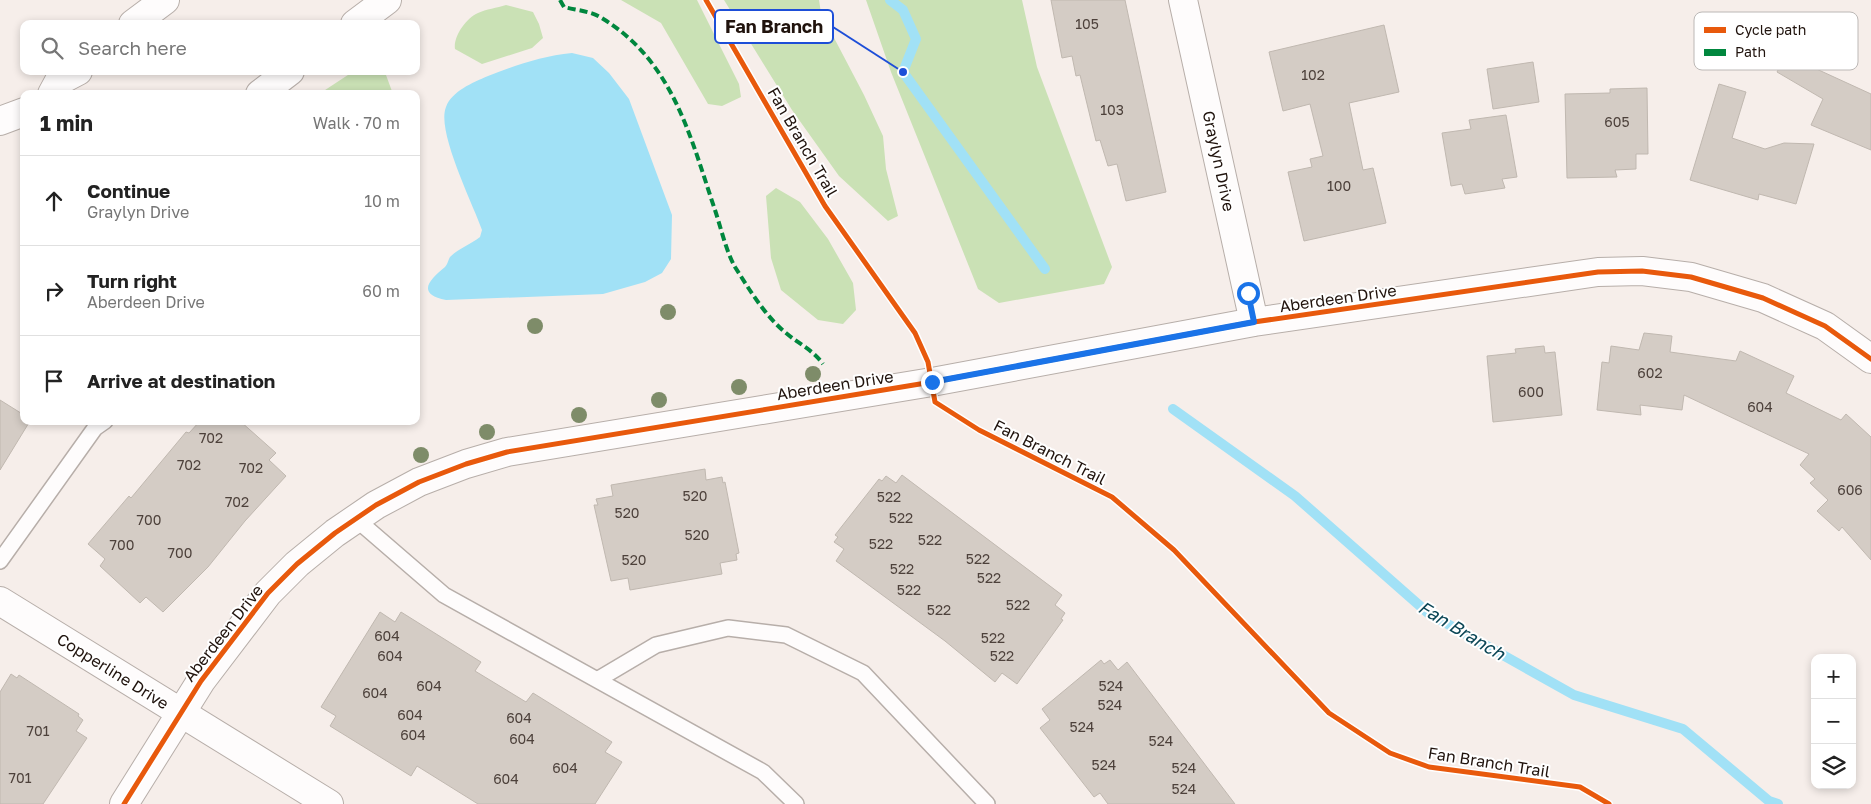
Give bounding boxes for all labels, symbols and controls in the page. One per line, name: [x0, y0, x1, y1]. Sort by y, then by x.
callout: Fan Branch: [715, 10, 833, 43]
legend: [1694, 12, 1858, 70]
text: Fan Branch: [725, 15, 823, 37]
house number: 105: [1075, 15, 1099, 32]
search box: [20, 20, 420, 75]
text: Cycle path: [1735, 21, 1806, 38]
icon: search: [38, 34, 66, 62]
text: Search here: [78, 36, 187, 59]
text: Path: [1735, 43, 1766, 60]
house number: 102: [1301, 66, 1325, 83]
street label: Fan Branch Trail: [764, 84, 842, 200]
house number: 103: [1100, 101, 1124, 118]
street label: Graylyn Drive: [1199, 109, 1239, 213]
text: 1 min: [40, 110, 93, 136]
text: Walk · 70 m: [313, 113, 400, 133]
house number: 605: [1604, 113, 1630, 130]
house number: 100: [1327, 177, 1351, 194]
text: Continue: [87, 179, 170, 202]
icon: ahead: [40, 187, 68, 215]
text: 10 m: [364, 191, 400, 211]
text: Graylyn Drive: [87, 202, 189, 222]
text: Turn right: [87, 269, 177, 292]
icon: right: [40, 277, 68, 305]
street label: Aberdeen Drive: [1278, 280, 1398, 316]
text: 60 m: [362, 281, 400, 301]
route start: [1237, 282, 1260, 305]
text: Aberdeen Drive: [87, 292, 205, 312]
house number: 602: [1637, 364, 1663, 381]
street label: Aberdeen Drive: [775, 366, 895, 404]
icon: arrive: [40, 367, 68, 395]
text: Arrive at destination: [87, 369, 275, 392]
route end: [921, 371, 944, 394]
house number: 600: [1518, 383, 1544, 400]
house number: 604: [1747, 398, 1773, 415]
street label: Fan Branch Trail: [991, 415, 1109, 489]
house number: 702: [199, 429, 223, 446]
house number: 702: [177, 456, 201, 473]
house number: 702: [239, 459, 263, 476]
house number: 606: [1837, 481, 1863, 498]
house number: 520: [683, 487, 707, 504]
house number: 522: [877, 488, 901, 505]
house number: 702: [225, 493, 249, 510]
house number: 520: [615, 504, 639, 521]
house number: 522: [889, 509, 913, 526]
house number: 700: [137, 511, 161, 528]
house number: 520: [685, 526, 709, 543]
house number: 522: [918, 531, 942, 548]
house number: 522: [869, 535, 893, 552]
house number: 700: [110, 536, 134, 553]
house number: 700: [168, 544, 192, 561]
house number: 522: [966, 550, 990, 567]
house number: 520: [622, 551, 646, 568]
house number: 522: [890, 560, 914, 577]
house number: 522: [977, 569, 1001, 586]
street label: Aberdeen Drive: [179, 580, 267, 686]
house number: 522: [897, 581, 921, 598]
house number: 522: [1006, 596, 1030, 613]
water label: Fan Branch: [1415, 596, 1510, 665]
house number: 522: [927, 601, 951, 618]
house number: 604: [374, 627, 400, 644]
street label: Copperline Drive: [53, 629, 173, 713]
house number: 522: [981, 629, 1005, 646]
house number: 604: [377, 647, 403, 664]
house number: 522: [990, 647, 1014, 664]
map controls: [1811, 654, 1856, 789]
button: +: [1811, 654, 1856, 699]
house number: 604: [416, 677, 442, 694]
house number: 524: [1099, 677, 1123, 694]
house number: 604: [362, 684, 388, 701]
house number: 524: [1098, 696, 1122, 713]
button: −: [1811, 699, 1856, 744]
house number: 604: [397, 706, 423, 723]
house number: 604: [506, 709, 532, 726]
house number: 524: [1070, 718, 1094, 735]
house number: 701: [27, 722, 50, 739]
house number: 604: [400, 726, 426, 743]
house number: 604: [509, 730, 535, 747]
house number: 524: [1149, 732, 1173, 749]
street label: Fan Branch Trail: [1427, 742, 1551, 782]
button: layers: [1811, 744, 1856, 789]
house number: 524: [1092, 756, 1116, 773]
house number: 604: [552, 759, 578, 776]
house number: 524: [1172, 759, 1196, 776]
house number: 701: [9, 769, 32, 786]
house number: 604: [493, 770, 519, 787]
house number: 524: [1172, 780, 1196, 797]

